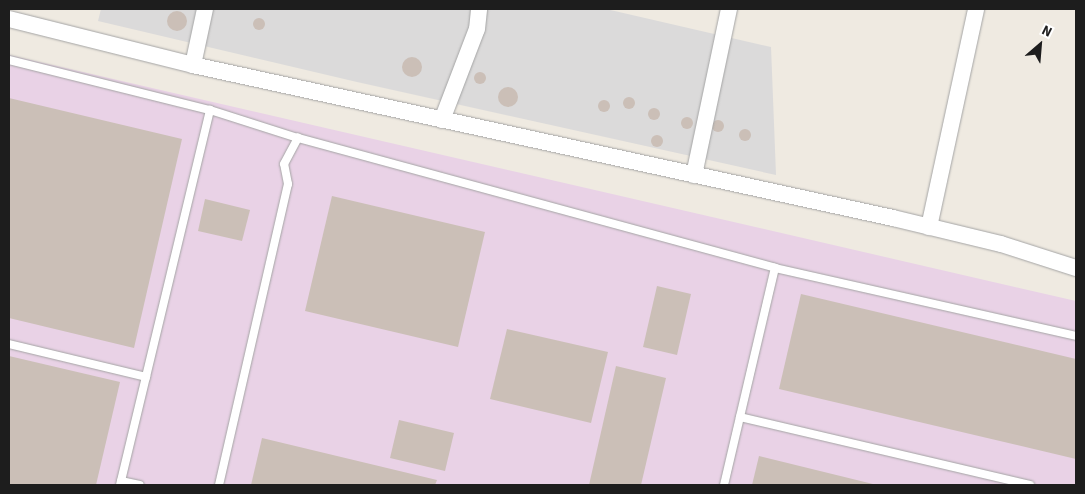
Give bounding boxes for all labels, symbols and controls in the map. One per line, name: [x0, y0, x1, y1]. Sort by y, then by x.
north arrow: [1015, 20, 1065, 70]
text: N: [1038, 21, 1055, 43]

